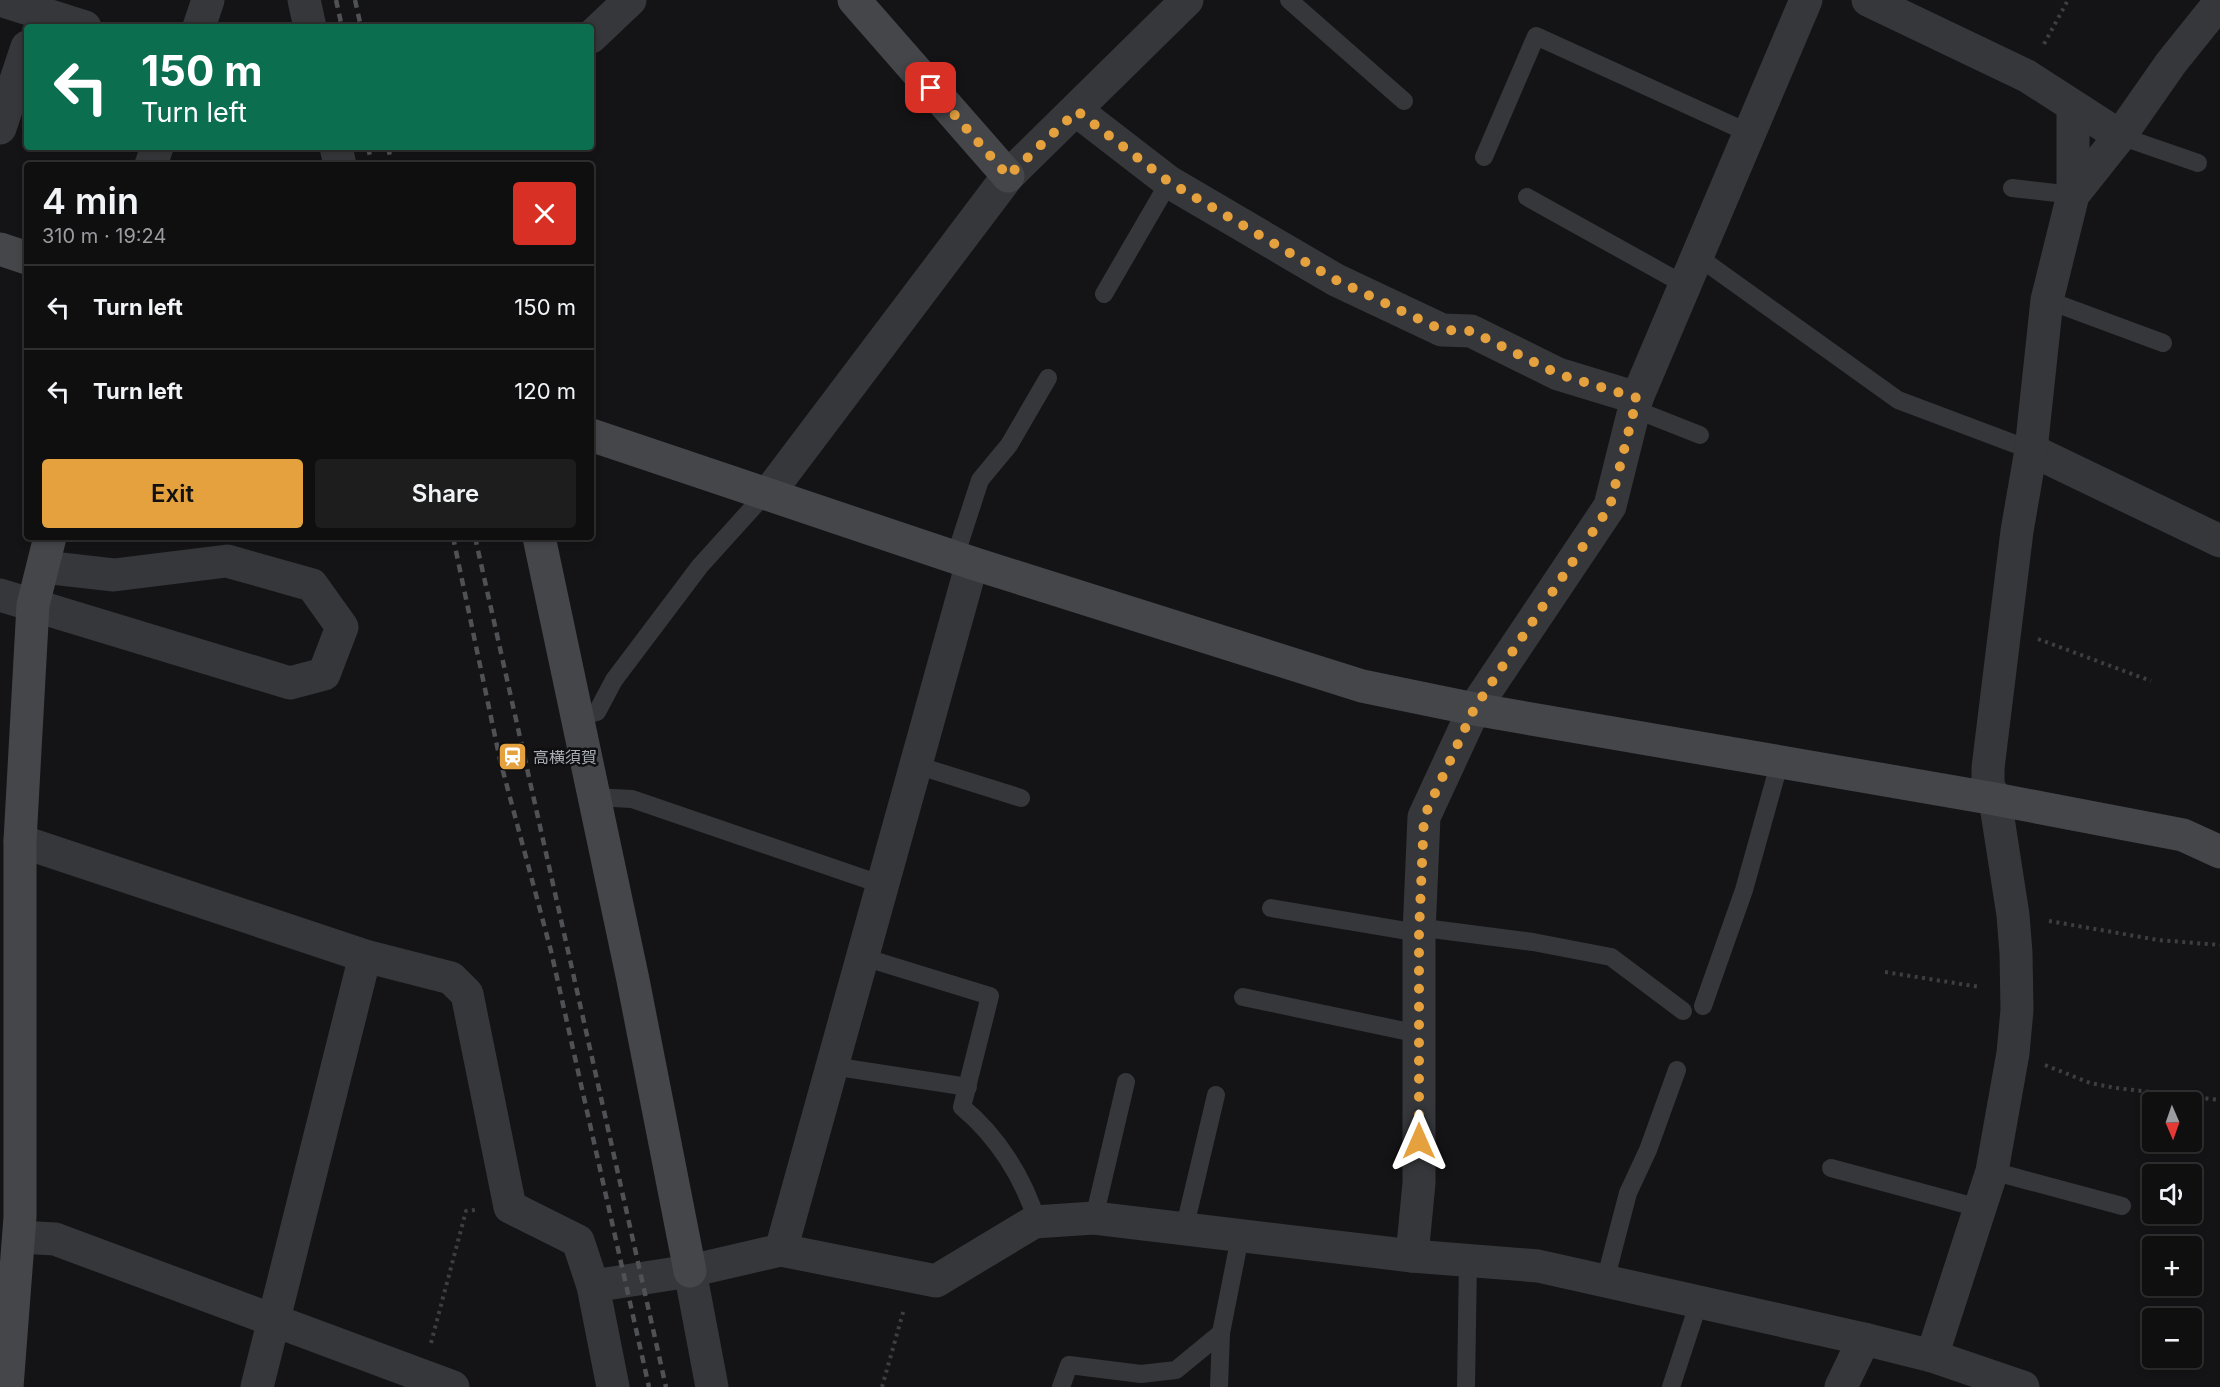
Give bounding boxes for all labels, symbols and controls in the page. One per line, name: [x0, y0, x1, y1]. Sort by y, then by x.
text: 150 m: [141, 45, 263, 96]
icon: left: [42, 48, 120, 126]
pin: [905, 62, 956, 113]
icon: arrive: [914, 71, 947, 104]
text: Turn left: [141, 96, 247, 129]
text: 4 min: [42, 179, 139, 223]
button: close: [513, 182, 576, 245]
text: 310 m · 19:24: [42, 224, 166, 248]
icon: left: [42, 291, 75, 324]
text: Turn left: [93, 294, 183, 320]
text: 150 m: [514, 294, 576, 320]
icon: left: [42, 375, 75, 408]
text: Turn left: [93, 378, 183, 404]
text: 120 m: [514, 378, 576, 404]
button: Exit: [42, 459, 303, 528]
button: Share: [315, 459, 576, 528]
station icon: 高横須賀: [496, 741, 528, 773]
place label: 高横須賀: [533, 747, 597, 767]
north arrow: [2142, 1092, 2202, 1152]
map controls: [2142, 1092, 2202, 1368]
position arrow: [1387, 1109, 1451, 1173]
button: sound: [2142, 1164, 2202, 1224]
button: +: [2142, 1236, 2202, 1296]
button: −: [2142, 1308, 2202, 1368]

